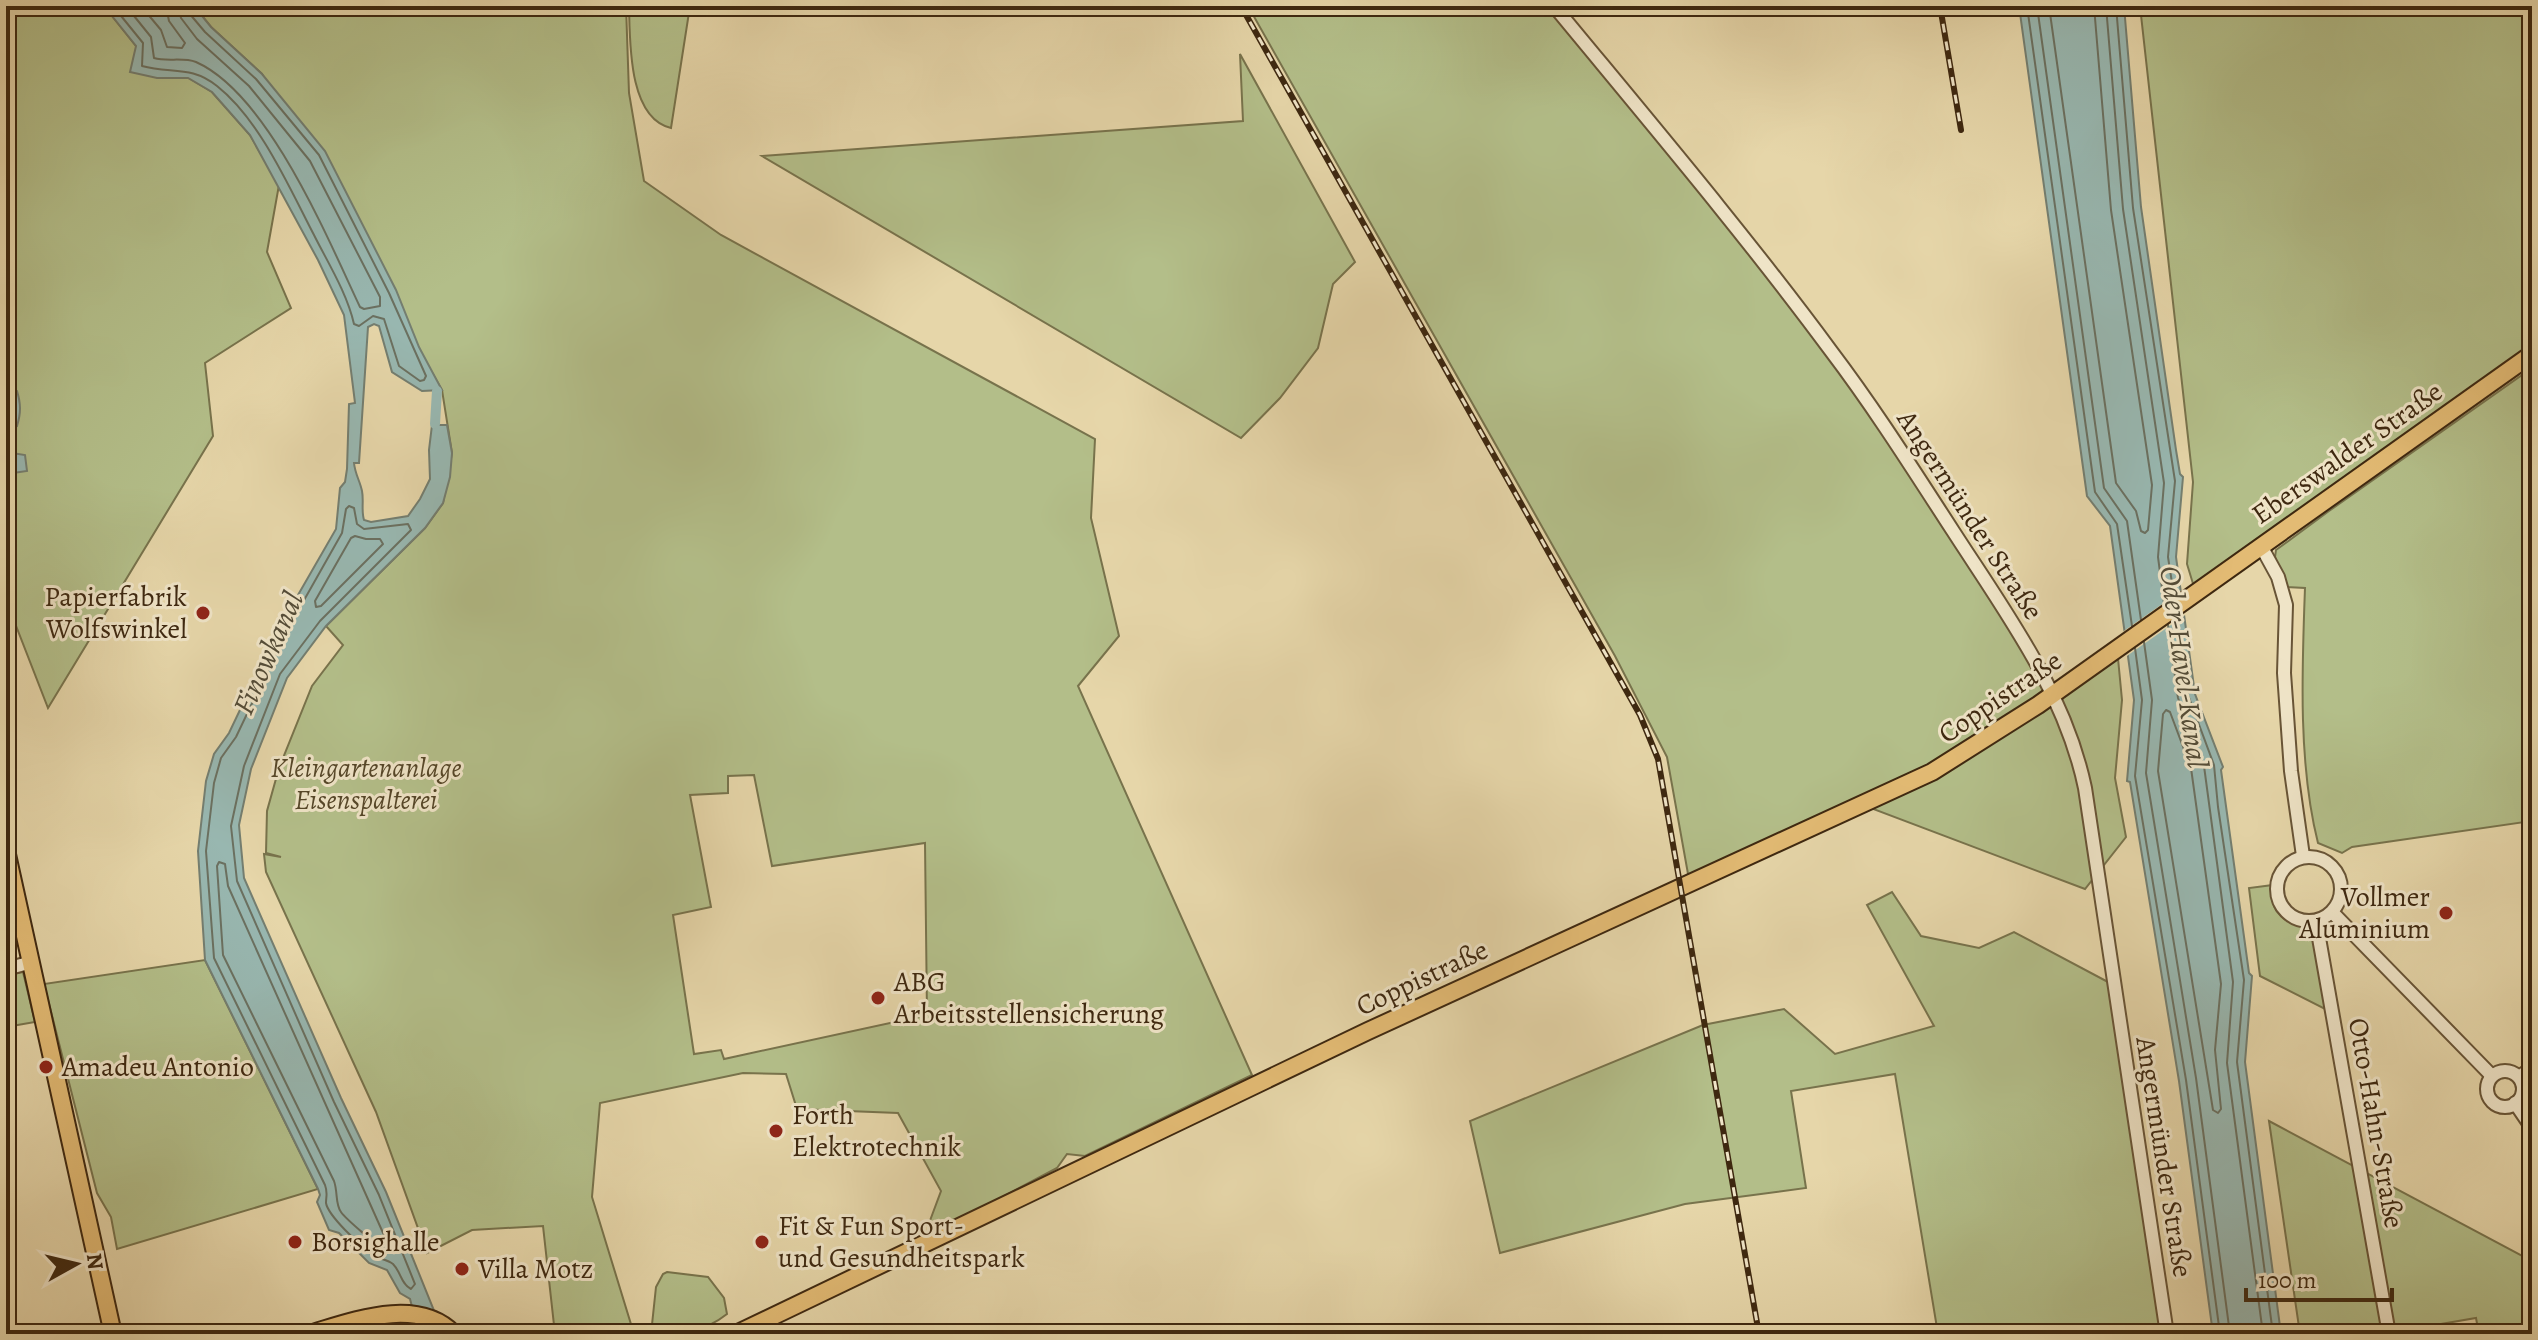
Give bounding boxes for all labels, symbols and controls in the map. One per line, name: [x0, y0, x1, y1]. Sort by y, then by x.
street label: Eberswalder Straße: [2244, 373, 2450, 533]
street label: Angermünder Straße: [1887, 402, 2052, 627]
water label: Oder-Havel-Kanal: [2150, 563, 2218, 771]
place label: Papierfabrik Wolfswinkel: [44, 578, 187, 648]
water label: Finowkanal: [223, 585, 313, 721]
marker: Papierfabrik Wolfswinkel: [194, 604, 212, 622]
street label: Coppistraße: [1931, 642, 2069, 752]
park label: Kleingartenanlage Eisenspalterei: [270, 749, 462, 819]
place label: Vollmer Aluminium: [2298, 878, 2430, 948]
marker: Vollmer Aluminium: [2437, 904, 2455, 922]
street label: Coppistraße: [1350, 931, 1494, 1025]
place label: ABG Arbeitsstellensicherung: [893, 963, 1164, 1033]
marker: ABG Arbeitsstellensicherung: [869, 989, 887, 1007]
street label: Otto-Hahn-Straße: [2339, 1015, 2413, 1231]
street label: Angermünder Straße: [2126, 1033, 2202, 1280]
place label: Amadeu Antonio: [61, 1048, 254, 1086]
marker: Amadeu Antonio: [37, 1058, 55, 1076]
place label: Forth Elektrotechnik: [792, 1096, 961, 1166]
marker: Forth Elektrotechnik: [767, 1122, 785, 1140]
place label: Fit & Fun Sport- und Gesundheitspark: [778, 1207, 1025, 1277]
place label: Borsighalle: [311, 1223, 440, 1261]
north arrow: [36, 1224, 116, 1304]
marker: Borsighalle: [286, 1233, 304, 1251]
marker: Fit & Fun Sport- und Gesundheitspark: [753, 1233, 771, 1251]
place label: Villa Motz: [477, 1250, 593, 1288]
text: N: [79, 1251, 111, 1271]
scale bar: [2246, 1252, 2392, 1302]
marker: Villa Motz: [453, 1260, 471, 1278]
text: 100 m: [2258, 1264, 2317, 1296]

